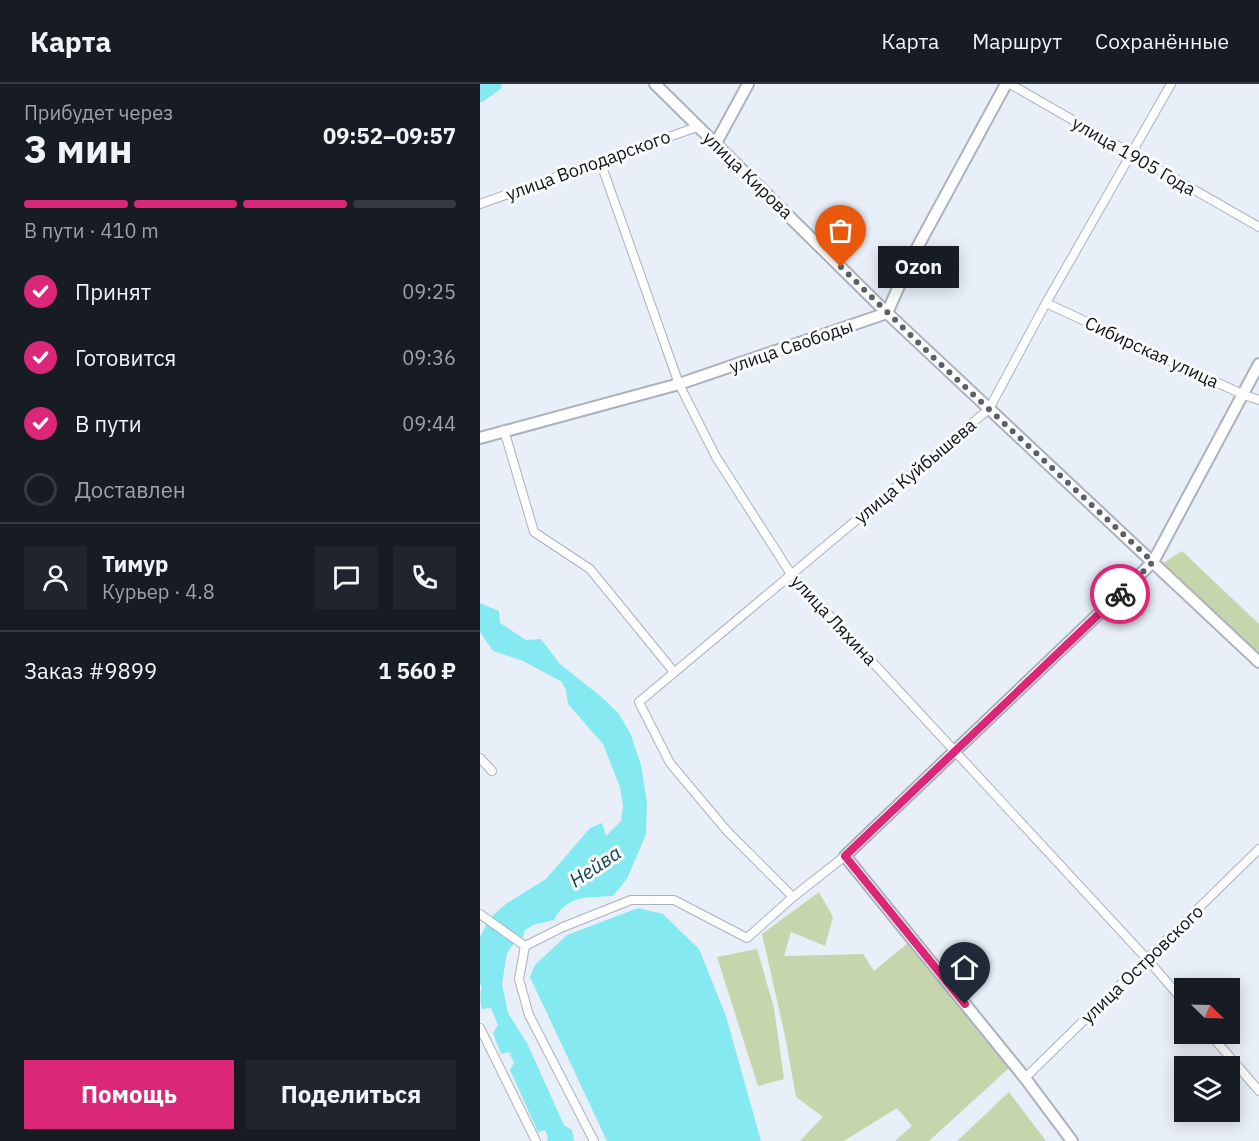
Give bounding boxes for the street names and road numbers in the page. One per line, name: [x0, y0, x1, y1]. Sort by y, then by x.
street label: улица 1905 Года: [1068, 111, 1200, 201]
street label: улица Володарского: [503, 125, 673, 205]
street label: улица Кирова: [698, 126, 798, 224]
street label: Сибирская улица: [1081, 311, 1223, 393]
street label: улица Свободы: [726, 314, 856, 378]
street label: улица Куйбышева: [849, 413, 981, 529]
street label: улица Ляхина: [786, 570, 882, 671]
street label: улица Островского: [1076, 900, 1208, 1028]

